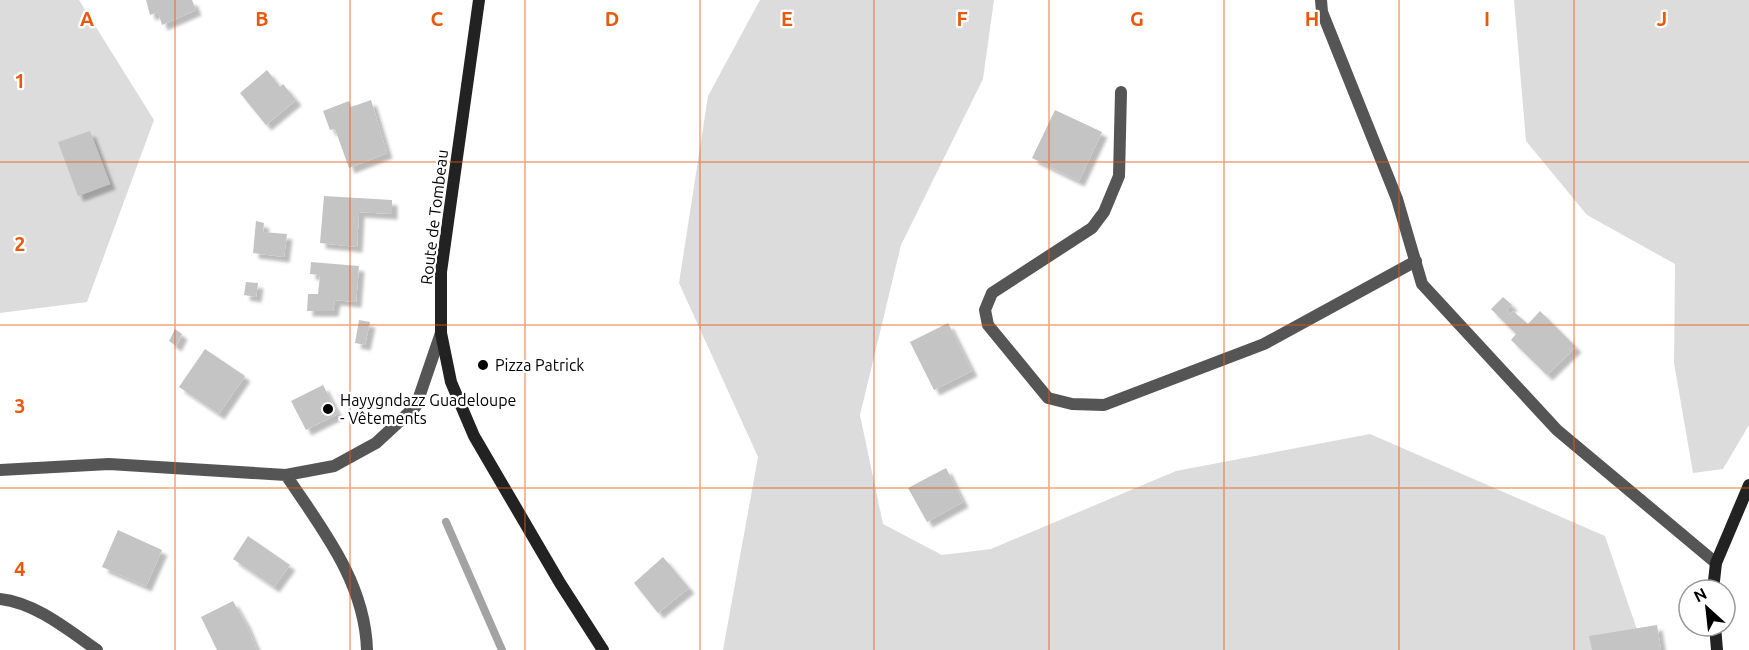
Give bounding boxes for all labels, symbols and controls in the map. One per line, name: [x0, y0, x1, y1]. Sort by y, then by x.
text: A: [80, 7, 94, 30]
text: B: [255, 7, 269, 30]
text: C: [431, 7, 444, 30]
text: D: [605, 7, 619, 30]
text: E: [781, 7, 793, 30]
text: F: [956, 7, 968, 30]
text: G: [1130, 7, 1144, 30]
text: H: [1305, 7, 1319, 30]
text: I: [1484, 7, 1490, 30]
text: J: [1657, 7, 1667, 30]
text: 1: [14, 69, 26, 92]
street label: Route de Tombeau: [417, 148, 451, 286]
text: 2: [14, 232, 26, 255]
place label: Pizza Patrick: [495, 356, 584, 374]
marker: Pizza Patrick: [476, 358, 490, 372]
place label: Hayygndazz Guadeloupe - Vêtements: [340, 391, 516, 427]
text: 3: [14, 394, 26, 417]
marker: Hayygndazz Guadeloupe - Vêtements: [321, 402, 335, 416]
text: 4: [14, 557, 26, 580]
north arrow: [1677, 578, 1737, 638]
text: N: [1691, 584, 1710, 605]

